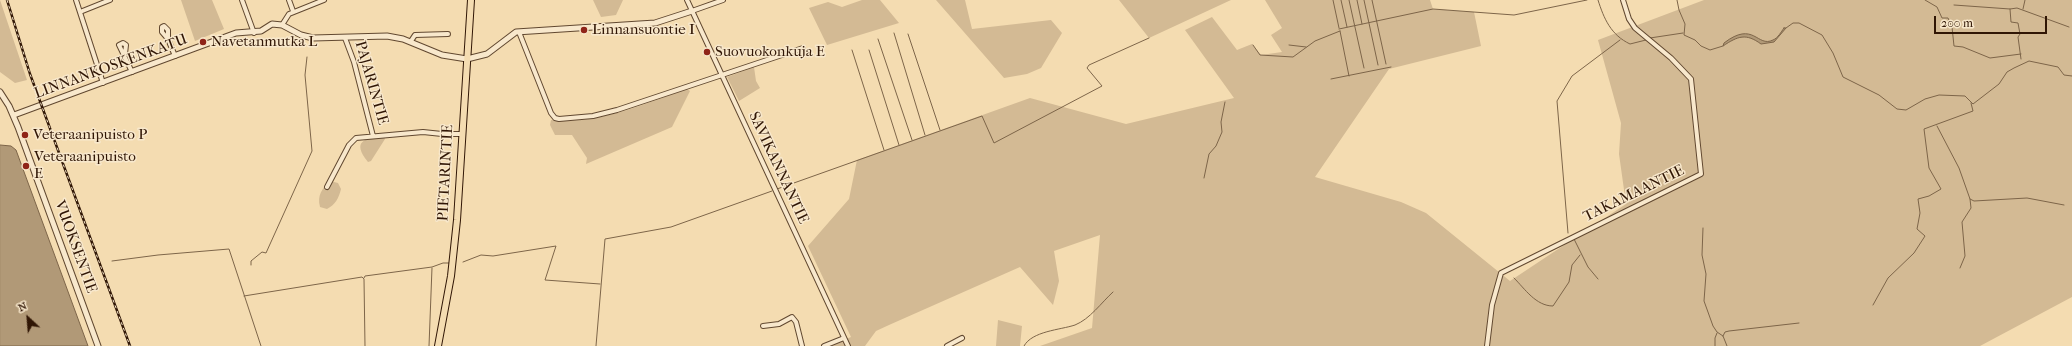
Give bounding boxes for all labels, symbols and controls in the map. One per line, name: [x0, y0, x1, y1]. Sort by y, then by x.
scale bar: [1936, 8, 2049, 34]
text: 200 m: [1941, 16, 1973, 30]
place label: Linnansuontie I: [592, 21, 695, 39]
marker: Linnansuontie I: [579, 25, 589, 35]
street label: LINNANKOSKENKATU: [32, 31, 190, 103]
place label: Navetanmutka L: [211, 33, 317, 51]
marker: Navetanmutka L: [198, 37, 208, 47]
street label: PAJARINTIE: [350, 39, 392, 127]
place label: Suovuokonkuja E: [715, 43, 825, 61]
marker: Suovuokonkuja E: [702, 47, 712, 57]
street label: SAVIKANNANTIE: [744, 109, 812, 227]
street label: PIETARINTIE: [434, 124, 458, 222]
place label: Veteraanipuisto P: [33, 126, 147, 144]
marker: Veteraanipuisto P: [20, 130, 30, 140]
place label: Veteraanipuisto E: [34, 148, 136, 183]
marker: Veteraanipuisto E: [21, 161, 31, 171]
street label: TAKAMAANTIE: [1581, 162, 1687, 226]
street label: VUOKSENTIE: [50, 198, 100, 296]
north arrow: [8, 298, 48, 338]
text: N: [16, 299, 29, 314]

